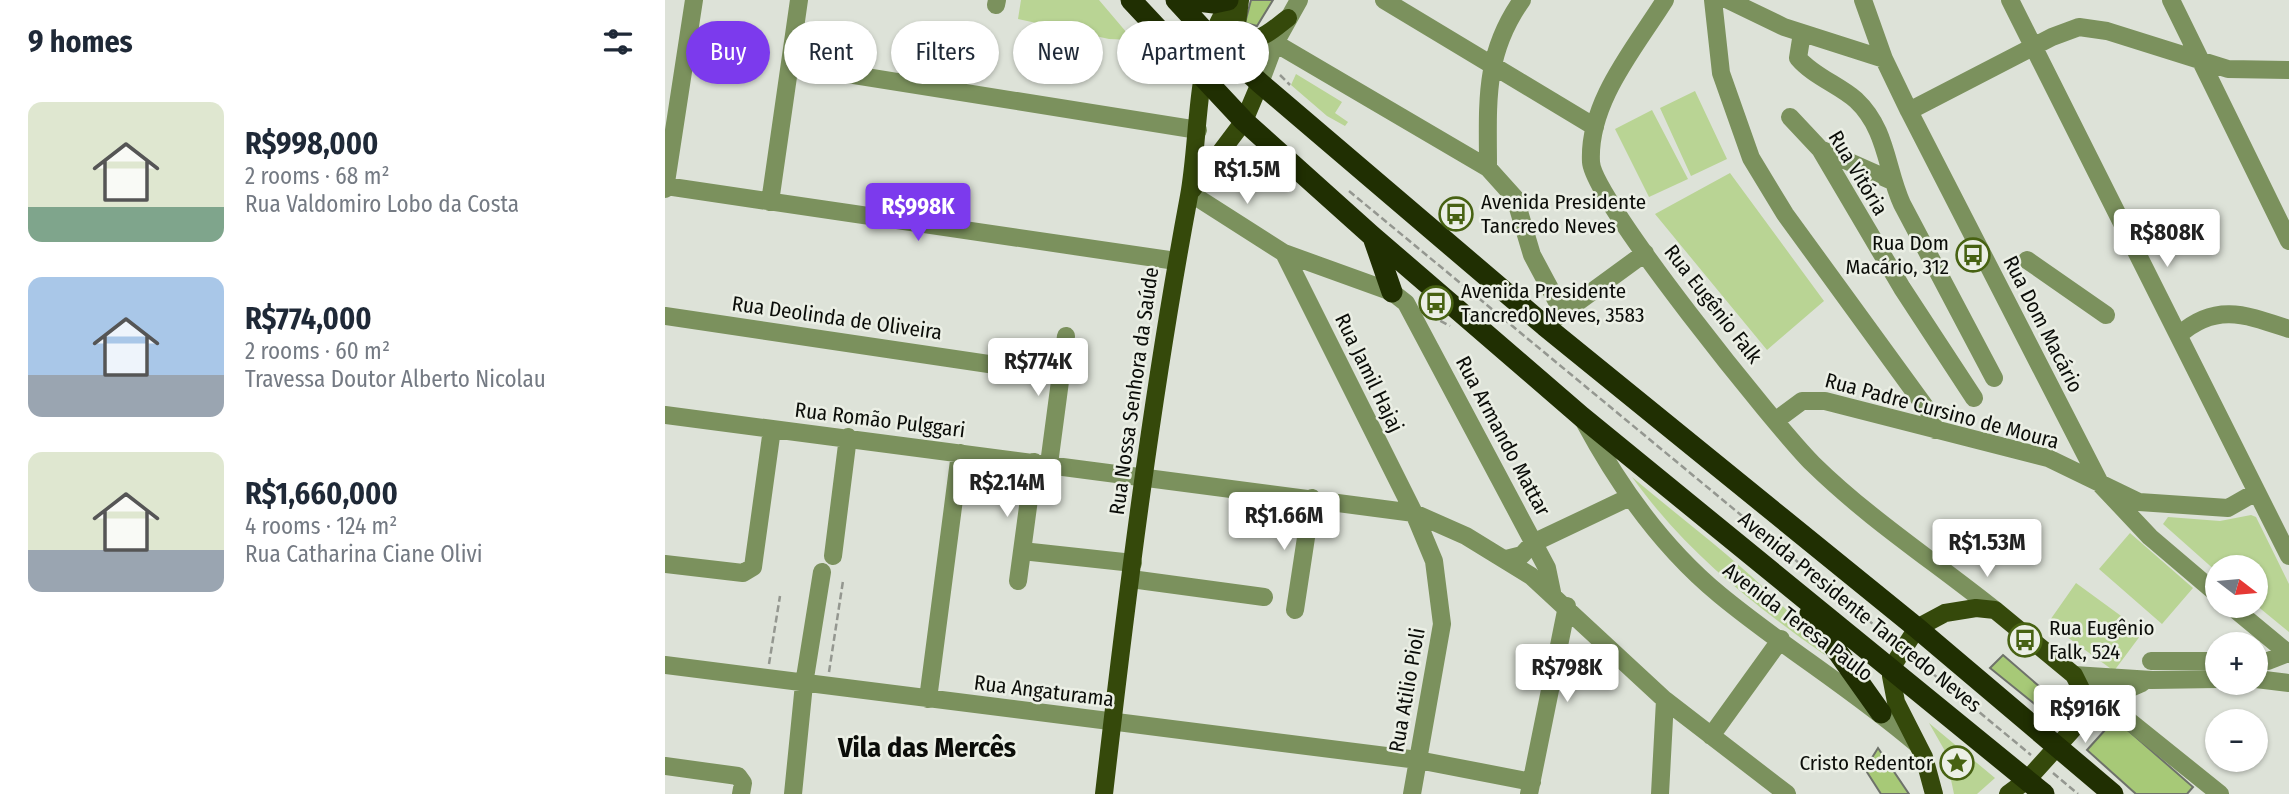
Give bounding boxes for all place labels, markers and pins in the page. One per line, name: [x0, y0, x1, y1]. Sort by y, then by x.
pin: R$1.5M: [1190, 146, 1304, 206]
pin: R$998K: [861, 184, 975, 243]
place label: Avenida Presidente Tancredo Neves: [1481, 189, 1646, 239]
bus stop icon: Avenida Presidente Tancredo Neves: [1437, 195, 1475, 233]
pin: R$808K: [2110, 210, 2224, 269]
place label: Rua Dom Macário, 312: [1846, 230, 1949, 280]
bus stop icon: Rua Dom Macário, 312: [1954, 236, 1992, 274]
place label: Avenida Presidente Tancredo Neves, 3583: [1461, 278, 1644, 328]
bus stop icon: Avenida Presidente Tancredo Neves, 3583: [1417, 284, 1455, 322]
pin: R$774K: [981, 338, 1095, 398]
pin: R$2.14M: [942, 460, 1072, 519]
pin: R$1.66M: [1219, 492, 1349, 552]
pin: R$1.53M: [1922, 520, 2052, 579]
place label: Rua Eugênio Falk, 524: [2049, 615, 2154, 665]
bus stop icon: Rua Eugênio Falk, 524: [2006, 621, 2044, 659]
pin: R$798K: [1510, 644, 1624, 704]
pin: R$916K: [2028, 686, 2142, 745]
place icon: Cristo Redentor: [1938, 744, 1976, 782]
place label: Cristo Redentor: [1799, 750, 1934, 776]

